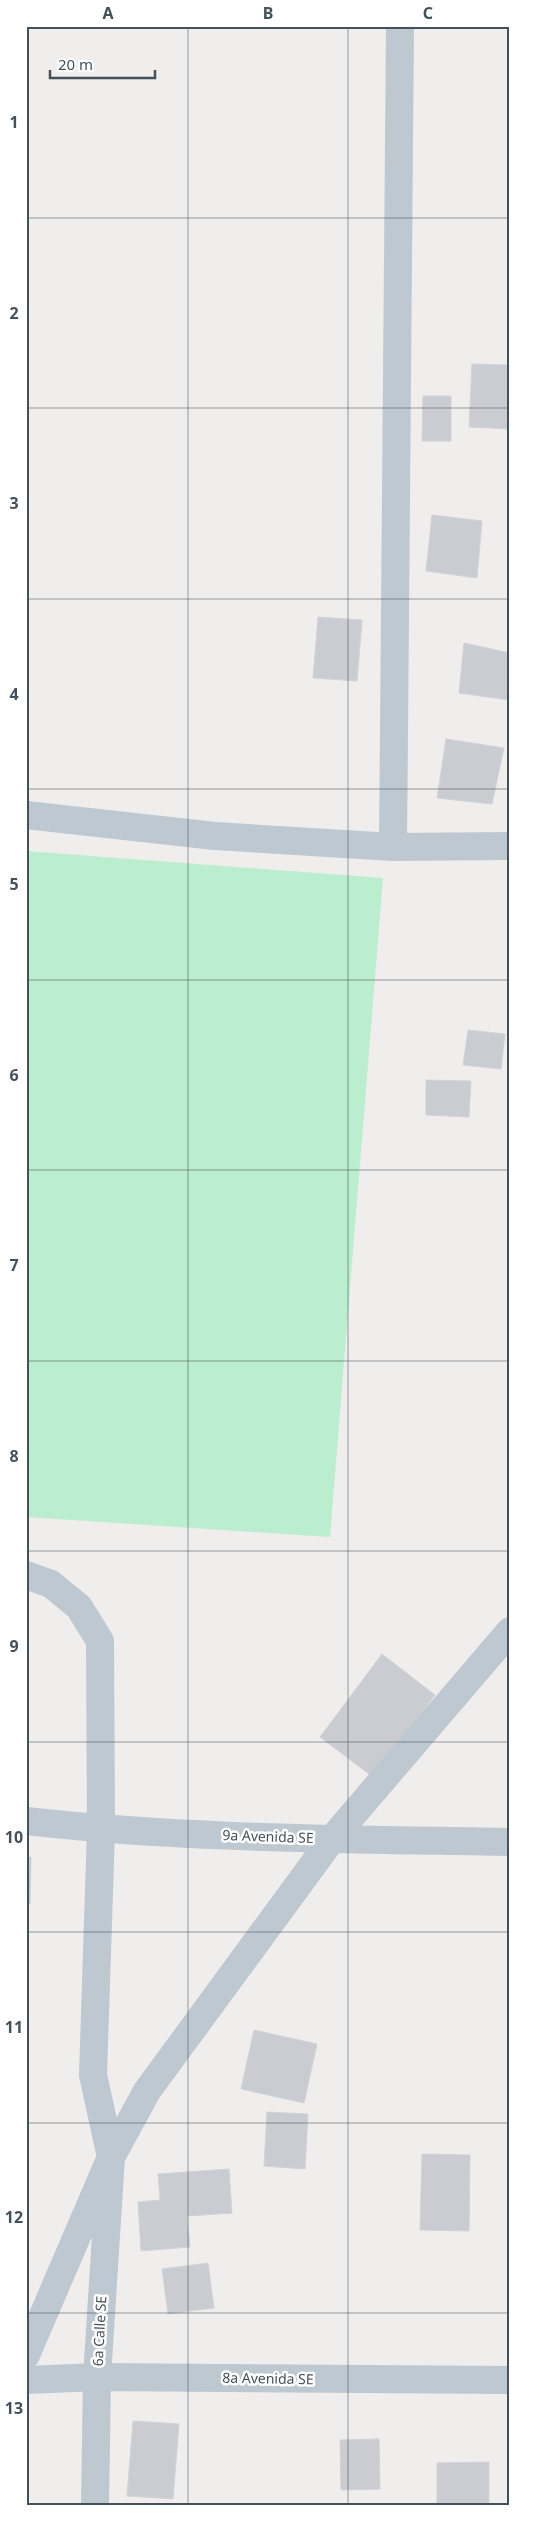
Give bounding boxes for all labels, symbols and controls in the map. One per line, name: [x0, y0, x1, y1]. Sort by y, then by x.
text: A: [102, 2, 114, 24]
text: B: [263, 2, 273, 24]
text: C: [423, 2, 433, 24]
scale bar: [50, 48, 155, 80]
text: 20 m: [58, 54, 93, 74]
text: 1: [9, 111, 19, 133]
text: 2: [9, 302, 19, 324]
text: 3: [9, 492, 19, 514]
text: 4: [9, 683, 19, 705]
text: 5: [9, 873, 19, 895]
text: 6: [9, 1064, 19, 1086]
text: 7: [9, 1254, 19, 1276]
text: 8: [9, 1445, 19, 1467]
text: 9: [9, 1635, 19, 1657]
street label: 9a Avenida SE: [222, 1825, 314, 1847]
text: 10: [5, 1826, 23, 1848]
text: 11: [5, 2016, 23, 2038]
text: 12: [5, 2206, 23, 2228]
street label: 6a Calle SE: [88, 2295, 110, 2367]
street label: 8a Avenida SE: [222, 2368, 314, 2388]
text: 13: [5, 2397, 23, 2419]

